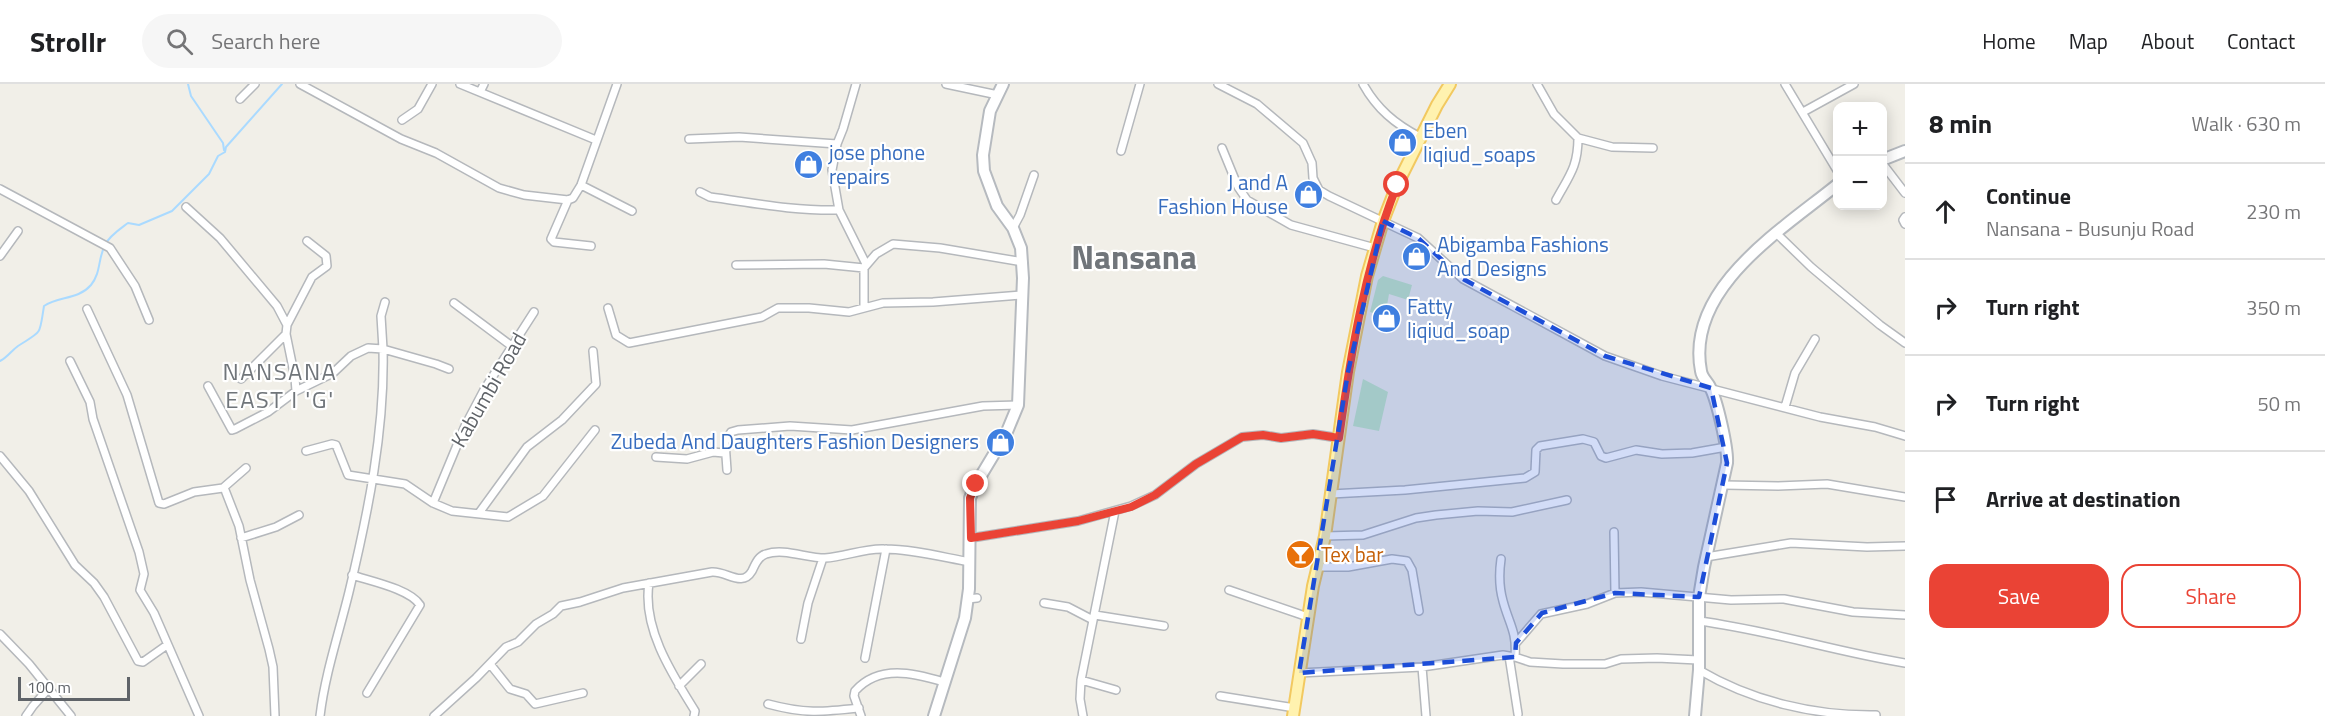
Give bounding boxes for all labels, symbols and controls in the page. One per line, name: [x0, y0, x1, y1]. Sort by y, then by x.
search box: [142, 14, 562, 68]
text: Strollr: [30, 20, 106, 63]
text: Search here: [211, 24, 320, 58]
icon: search: [163, 25, 196, 58]
text: Home: [1982, 25, 2036, 57]
text: Map: [2069, 25, 2108, 57]
text: About: [2141, 25, 2194, 57]
text: Contact: [2227, 25, 2295, 57]
map controls: [1833, 102, 1887, 210]
button: +: [1833, 102, 1887, 156]
text: 8 min: [1929, 104, 1992, 143]
text: Walk · 630 m: [2192, 108, 2301, 139]
place label: Eben liqiud_soaps: [1423, 114, 1536, 170]
shop icon: Eben liqiud_soaps: [1386, 127, 1418, 159]
place label: jose phone repairs: [827, 136, 925, 192]
shop icon: jose phone repairs: [792, 149, 824, 181]
button: −: [1833, 156, 1887, 210]
place label: J and A Fashion House: [1158, 166, 1288, 222]
route start: [1383, 171, 1409, 197]
shop icon: J and A Fashion House: [1293, 179, 1325, 211]
text: Continue: [1986, 179, 2071, 213]
icon: ahead: [1929, 195, 1962, 228]
text: 230 m: [2246, 196, 2301, 227]
text: Nansana - Busunju Road: [1986, 213, 2194, 244]
place label: Abigamba Fashions And Designs: [1437, 228, 1609, 284]
district label: Nansana: [1071, 232, 1197, 282]
shop icon: Abigamba Fashions And Designs: [1400, 241, 1432, 273]
place label: Fatty liqiud_soap: [1407, 290, 1510, 346]
text: Turn right: [1986, 290, 2080, 324]
icon: right: [1929, 291, 1962, 324]
text: 350 m: [2246, 292, 2301, 323]
shop icon: Fatty liqiud_soap: [1370, 303, 1402, 335]
street label: Kabumbi Road: [442, 326, 534, 453]
district label: NANSANA EAST I 'G': [223, 353, 337, 417]
text: Turn right: [1986, 386, 2080, 420]
icon: right: [1929, 387, 1962, 420]
text: 50 m: [2257, 388, 2301, 419]
place label: Zubeda And Daughters Fashion Designers: [611, 425, 979, 457]
shop icon: Zubeda And Daughters Fashion Designers: [984, 426, 1016, 458]
route end: [962, 470, 988, 496]
text: Arrive at destination: [1986, 482, 2181, 516]
icon: arrive: [1929, 483, 1962, 516]
place label: Tex bar: [1321, 538, 1384, 570]
bar icon: Tex bar: [1284, 539, 1316, 571]
button: Save: [1929, 564, 2109, 628]
button: Share: [2121, 564, 2301, 628]
scale bar: [18, 674, 130, 702]
text: 100 m: [27, 675, 71, 699]

